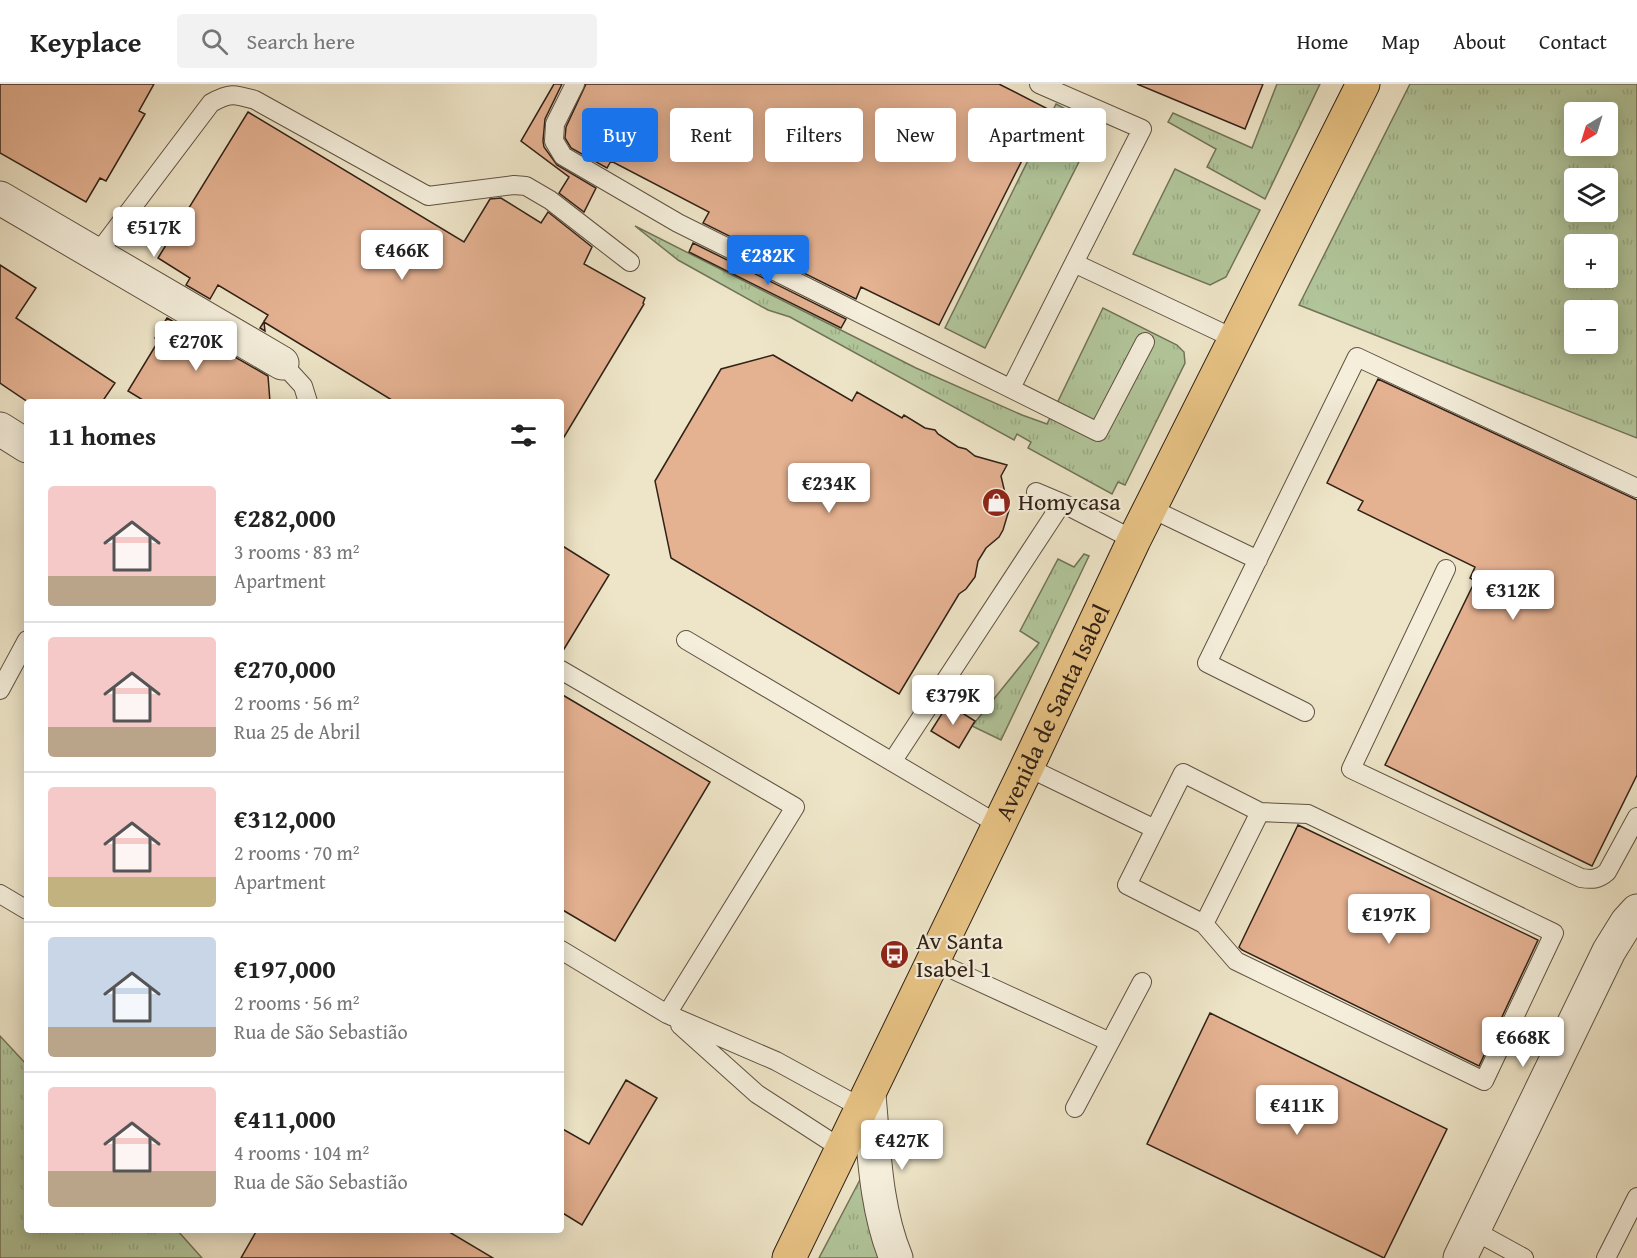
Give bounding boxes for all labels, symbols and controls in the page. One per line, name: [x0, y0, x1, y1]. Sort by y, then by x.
search box: [177, 14, 597, 68]
text: Keyplace: [30, 21, 141, 62]
icon: search: [198, 25, 231, 58]
text: Search here: [246, 25, 355, 57]
text: Home: [1297, 26, 1348, 57]
text: Map: [1381, 26, 1420, 57]
text: About: [1453, 26, 1506, 57]
text: Contact: [1539, 26, 1607, 57]
north arrow: [1564, 102, 1618, 156]
map controls: [1564, 102, 1618, 354]
chip: Buy: [582, 108, 658, 162]
chip: Rent: [670, 108, 753, 162]
chip: Filters: [765, 108, 863, 162]
chip: New: [875, 108, 956, 162]
chip: Apartment: [968, 108, 1106, 162]
button: layers: [1564, 168, 1618, 222]
pin: €517K: [112, 207, 196, 258]
text: €517K: [127, 212, 181, 241]
pin: €466K: [360, 230, 444, 281]
button: +: [1564, 234, 1618, 288]
text: €466K: [375, 235, 429, 264]
pin: €282K: [726, 235, 810, 286]
text: €282K: [741, 240, 795, 269]
button: −: [1564, 300, 1618, 354]
pin: €270K: [154, 321, 238, 372]
text: €270K: [169, 326, 223, 355]
text: 11 homes: [48, 416, 156, 455]
icon: filters: [507, 419, 540, 452]
pin: €234K: [787, 463, 871, 514]
text: €234K: [802, 468, 856, 497]
place label: Homycasa: [1018, 484, 1121, 519]
shop icon: Homycasa: [981, 486, 1013, 518]
text: €282,000: [234, 498, 336, 537]
icon: home: [96, 510, 168, 582]
text: 3 rooms · 83 m²: [234, 537, 360, 566]
text: Apartment: [234, 566, 326, 595]
pin: €312K: [1471, 570, 1555, 621]
text: €312K: [1486, 575, 1540, 604]
street label: Avenida de Santa Isabel: [986, 598, 1118, 826]
text: €270,000: [234, 649, 336, 688]
icon: home: [96, 661, 168, 733]
pin: €379K: [911, 675, 995, 726]
text: €379K: [926, 680, 980, 709]
text: 2 rooms · 56 m²: [234, 688, 360, 717]
text: Rua 25 de Abril: [234, 717, 360, 746]
text: €312,000: [234, 799, 336, 838]
icon: home: [96, 811, 168, 883]
text: 2 rooms · 70 m²: [234, 838, 360, 867]
text: Apartment: [234, 867, 326, 896]
pin: €197K: [1347, 894, 1431, 945]
text: €197K: [1362, 899, 1416, 928]
place label: Av Santa Isabel 1: [916, 923, 1004, 986]
bus stop icon: Av Santa Isabel 1: [879, 939, 911, 971]
text: €197,000: [234, 949, 336, 988]
icon: home: [96, 961, 168, 1033]
text: 2 rooms · 56 m²: [234, 988, 360, 1017]
text: Rua de São Sebastião: [234, 1017, 408, 1046]
pin: €668K: [1481, 1017, 1565, 1068]
text: €668K: [1496, 1022, 1550, 1051]
pin: €411K: [1255, 1085, 1339, 1136]
text: €411K: [1270, 1090, 1324, 1119]
text: €411,000: [234, 1099, 336, 1138]
icon: home: [96, 1111, 168, 1183]
pin: €427K: [860, 1120, 944, 1171]
text: €427K: [875, 1125, 929, 1154]
text: 4 rooms · 104 m²: [234, 1138, 369, 1167]
text: Rua de São Sebastião: [234, 1167, 408, 1196]

